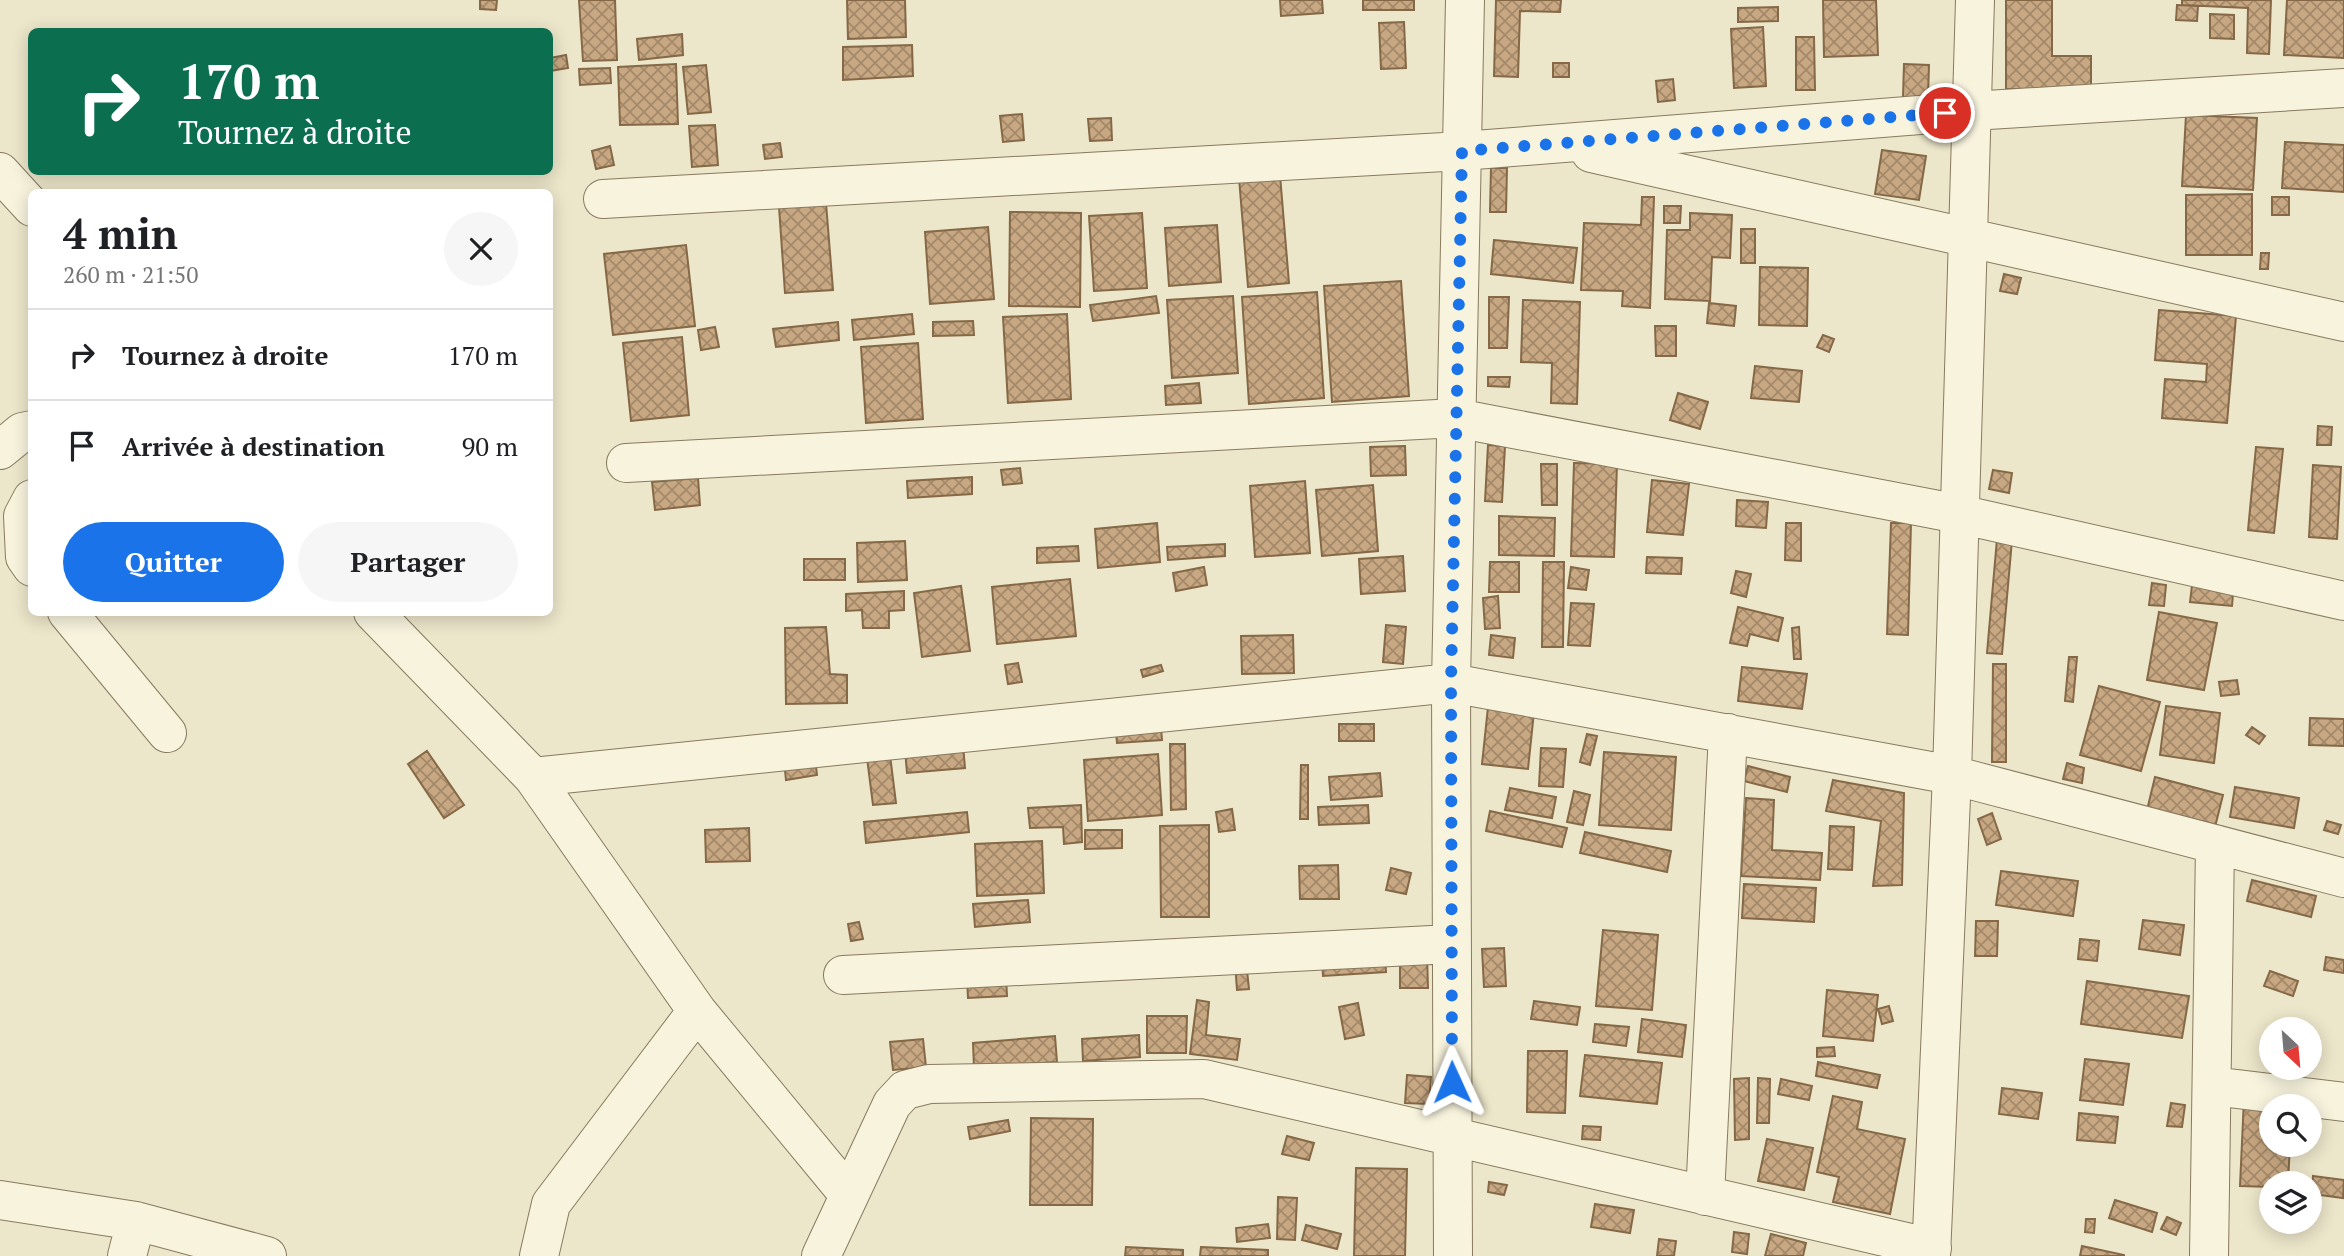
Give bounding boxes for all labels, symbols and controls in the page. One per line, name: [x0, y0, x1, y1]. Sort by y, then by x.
text: 170 m: [178, 48, 320, 113]
icon: right: [63, 56, 154, 147]
pin: [1915, 83, 1975, 143]
icon: arrive: [1926, 94, 1964, 132]
text: Tournez à droite: [178, 111, 412, 153]
text: 4 min: [63, 205, 178, 261]
button: close: [444, 212, 518, 286]
text: 260 m · 21:50: [63, 259, 198, 290]
icon: right: [63, 336, 101, 374]
text: Tournez à droite: [122, 338, 328, 372]
text: 170 m: [448, 338, 518, 372]
icon: arrive: [63, 427, 101, 465]
text: Arrivée à destination: [122, 429, 385, 463]
text: 90 m: [462, 429, 518, 463]
button: Quitter: [63, 522, 284, 602]
button: Partager: [298, 522, 518, 602]
north arrow: [2259, 1017, 2322, 1080]
map controls: [2259, 1017, 2322, 1234]
position arrow: [1415, 1045, 1489, 1119]
button: search: [2259, 1094, 2322, 1157]
button: layers: [2259, 1171, 2322, 1234]

